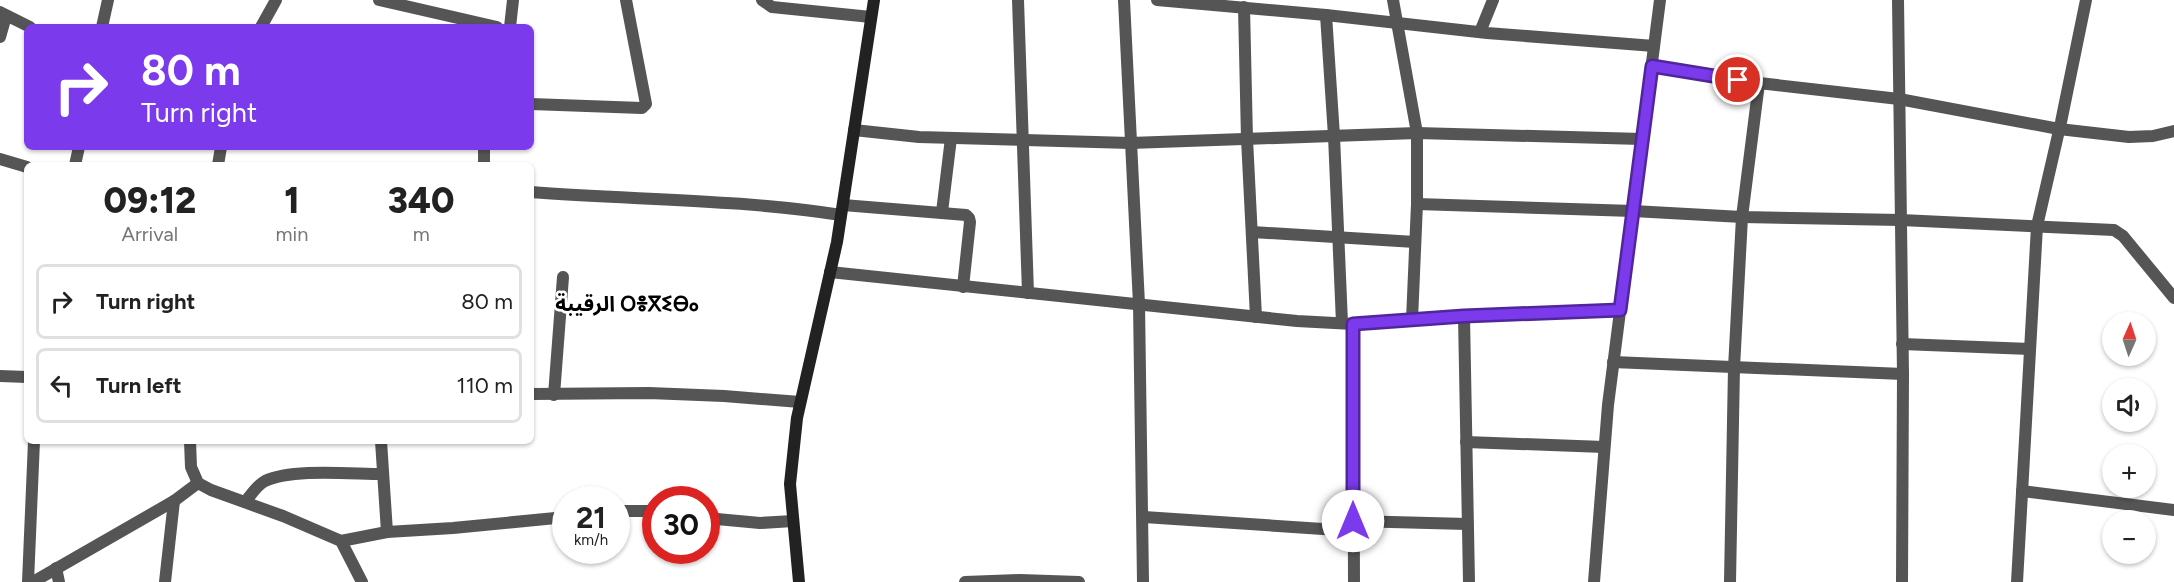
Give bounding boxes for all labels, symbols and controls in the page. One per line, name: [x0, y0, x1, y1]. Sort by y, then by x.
text: 80 m: [141, 45, 241, 96]
icon: right: [42, 48, 120, 126]
pin: [1712, 54, 1763, 105]
icon: arrive: [1721, 63, 1754, 96]
text: Turn right: [141, 96, 257, 129]
text: 09:12: [103, 179, 196, 222]
text: 1: [284, 179, 300, 222]
text: 340: [388, 179, 455, 222]
text: Arrival: [122, 222, 178, 246]
text: min: [276, 222, 308, 246]
text: m: [413, 222, 430, 246]
icon: right: [45, 285, 78, 318]
text: Turn right: [96, 288, 195, 315]
text: 80 m: [461, 288, 513, 315]
district label: الرقيبة ⵔⴻⴳⵉⴱⴰ: [555, 291, 699, 316]
north arrow: [2102, 312, 2156, 366]
map controls: [2102, 312, 2156, 564]
icon: left: [45, 369, 78, 402]
text: Turn left: [96, 372, 182, 399]
text: 110 m: [457, 372, 513, 399]
button: sound: [2102, 378, 2156, 432]
button: +: [2102, 444, 2156, 498]
speed limit sign: 30: [642, 486, 720, 564]
position arrow: [1321, 489, 1385, 553]
text: 21: [576, 499, 606, 536]
button: −: [2102, 510, 2156, 564]
text: km/h: [574, 531, 608, 549]

